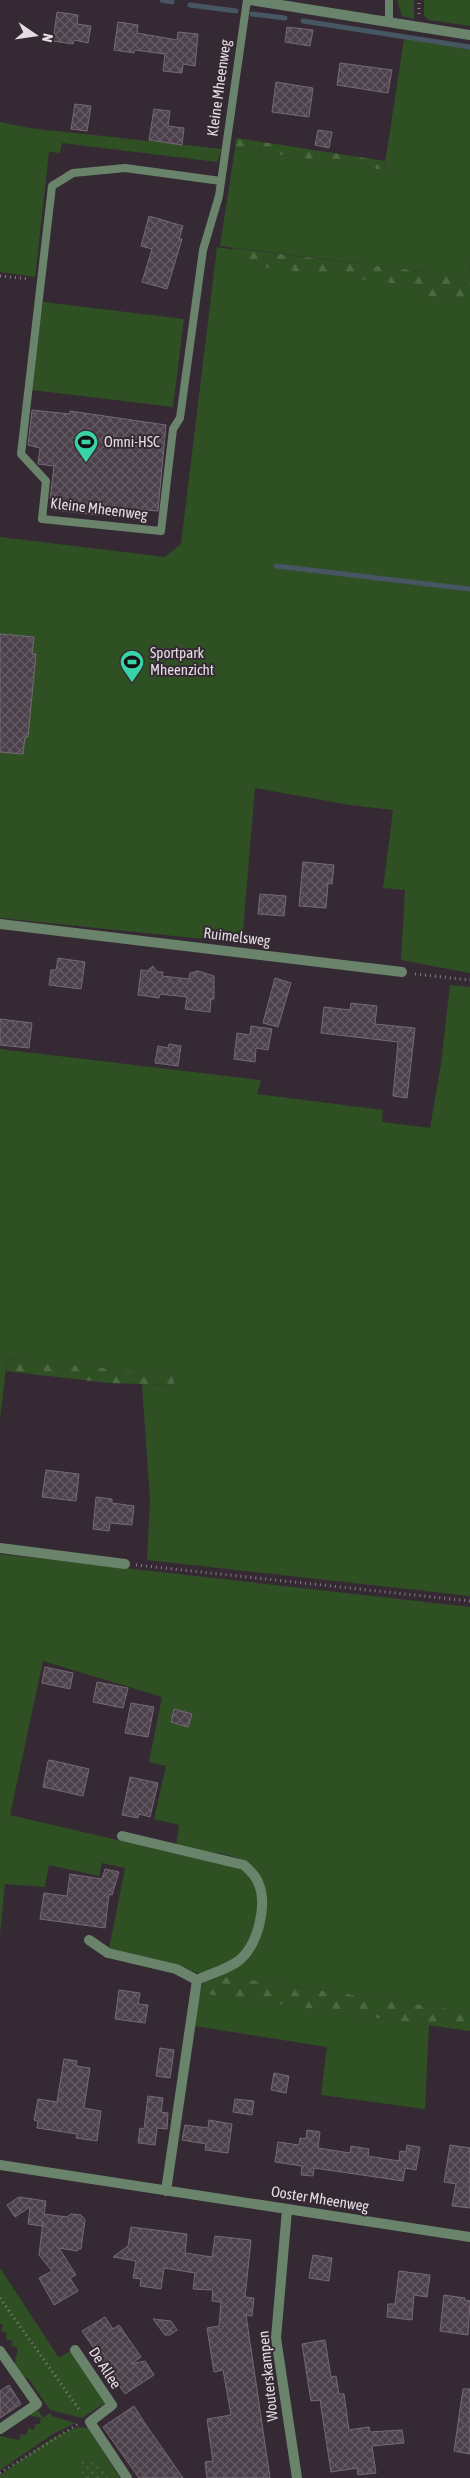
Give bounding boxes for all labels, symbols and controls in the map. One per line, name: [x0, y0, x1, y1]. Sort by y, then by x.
north arrow: [10, 10, 60, 60]
text: N: [39, 32, 56, 44]
street label: Kleine Mheenweg: [203, 38, 234, 138]
sports icon: Omni-HSC: [73, 429, 99, 463]
place label: Omni-HSC: [104, 433, 160, 450]
street label: Kleine Mheenweg: [49, 494, 149, 523]
place label: Sportpark Mheenzicht: [150, 644, 214, 678]
sports icon: Sportpark Mheenzicht: [119, 649, 145, 683]
street label: Ruimelsweg: [203, 924, 272, 949]
street label: Ooster Mheenweg: [270, 2182, 371, 2215]
street label: Wouterskampen: [254, 2330, 281, 2422]
street label: De Allee: [86, 2344, 125, 2392]

